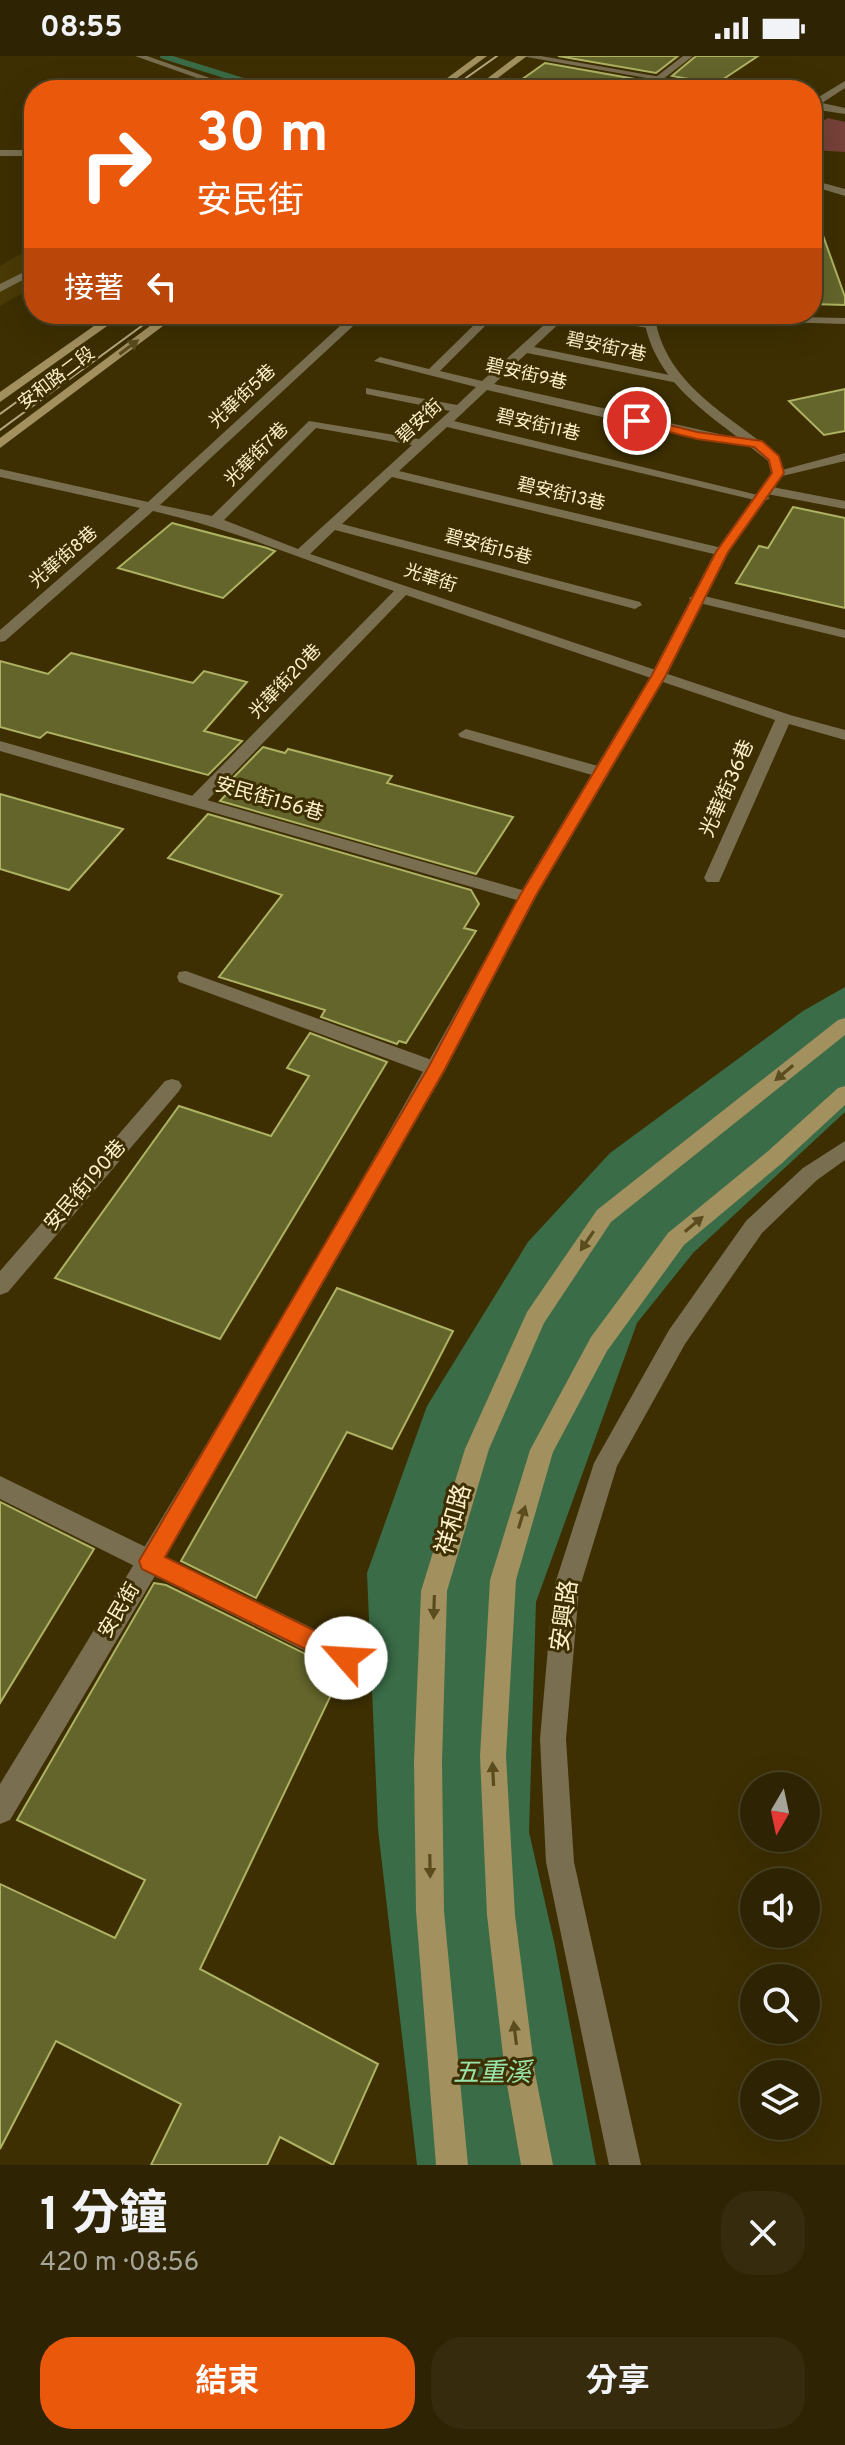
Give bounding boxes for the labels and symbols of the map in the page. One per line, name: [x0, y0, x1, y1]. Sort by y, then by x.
street label: 碧安街7巷: [564, 328, 648, 368]
one-way arrow: [119, 340, 140, 355]
street label: 安和路二段: [14, 343, 100, 415]
street label: 碧安街9巷: [483, 354, 569, 396]
street label: 光華街5巷: [205, 360, 281, 434]
pin: [603, 387, 671, 455]
street label: 碧安街: [392, 395, 448, 449]
street label: 碧安街11巷: [494, 405, 582, 447]
street label: 光華街7巷: [220, 418, 294, 492]
street label: 碧安街13巷: [515, 474, 607, 516]
street label: 光華街8巷: [25, 522, 103, 594]
street label: 碧安街15巷: [442, 525, 534, 571]
street label: 光華街: [401, 560, 459, 598]
street label: 光華街20巷: [245, 640, 327, 724]
street label: 光華街36巷: [695, 736, 761, 842]
street label: 安民街156巷: [212, 772, 326, 828]
one-way arrow: [774, 1064, 794, 1081]
street label: 安民街190巷: [39, 1135, 133, 1237]
one-way arrow: [684, 1216, 704, 1233]
one-way arrow: [580, 1230, 595, 1252]
street label: 祥和路: [431, 1481, 479, 1559]
one-way arrow: [516, 1505, 529, 1529]
street label: 安興路: [546, 1578, 586, 1654]
street label: 安民街: [93, 1579, 147, 1643]
one-way arrow: [427, 1595, 440, 1620]
position arrow: [304, 1616, 388, 1700]
one-way arrow: [487, 1761, 500, 1786]
north arrow: [740, 1772, 820, 1852]
one-way arrow: [423, 1854, 436, 1879]
one-way arrow: [509, 2020, 522, 2045]
water label: 五重溪: [453, 2058, 535, 2091]

